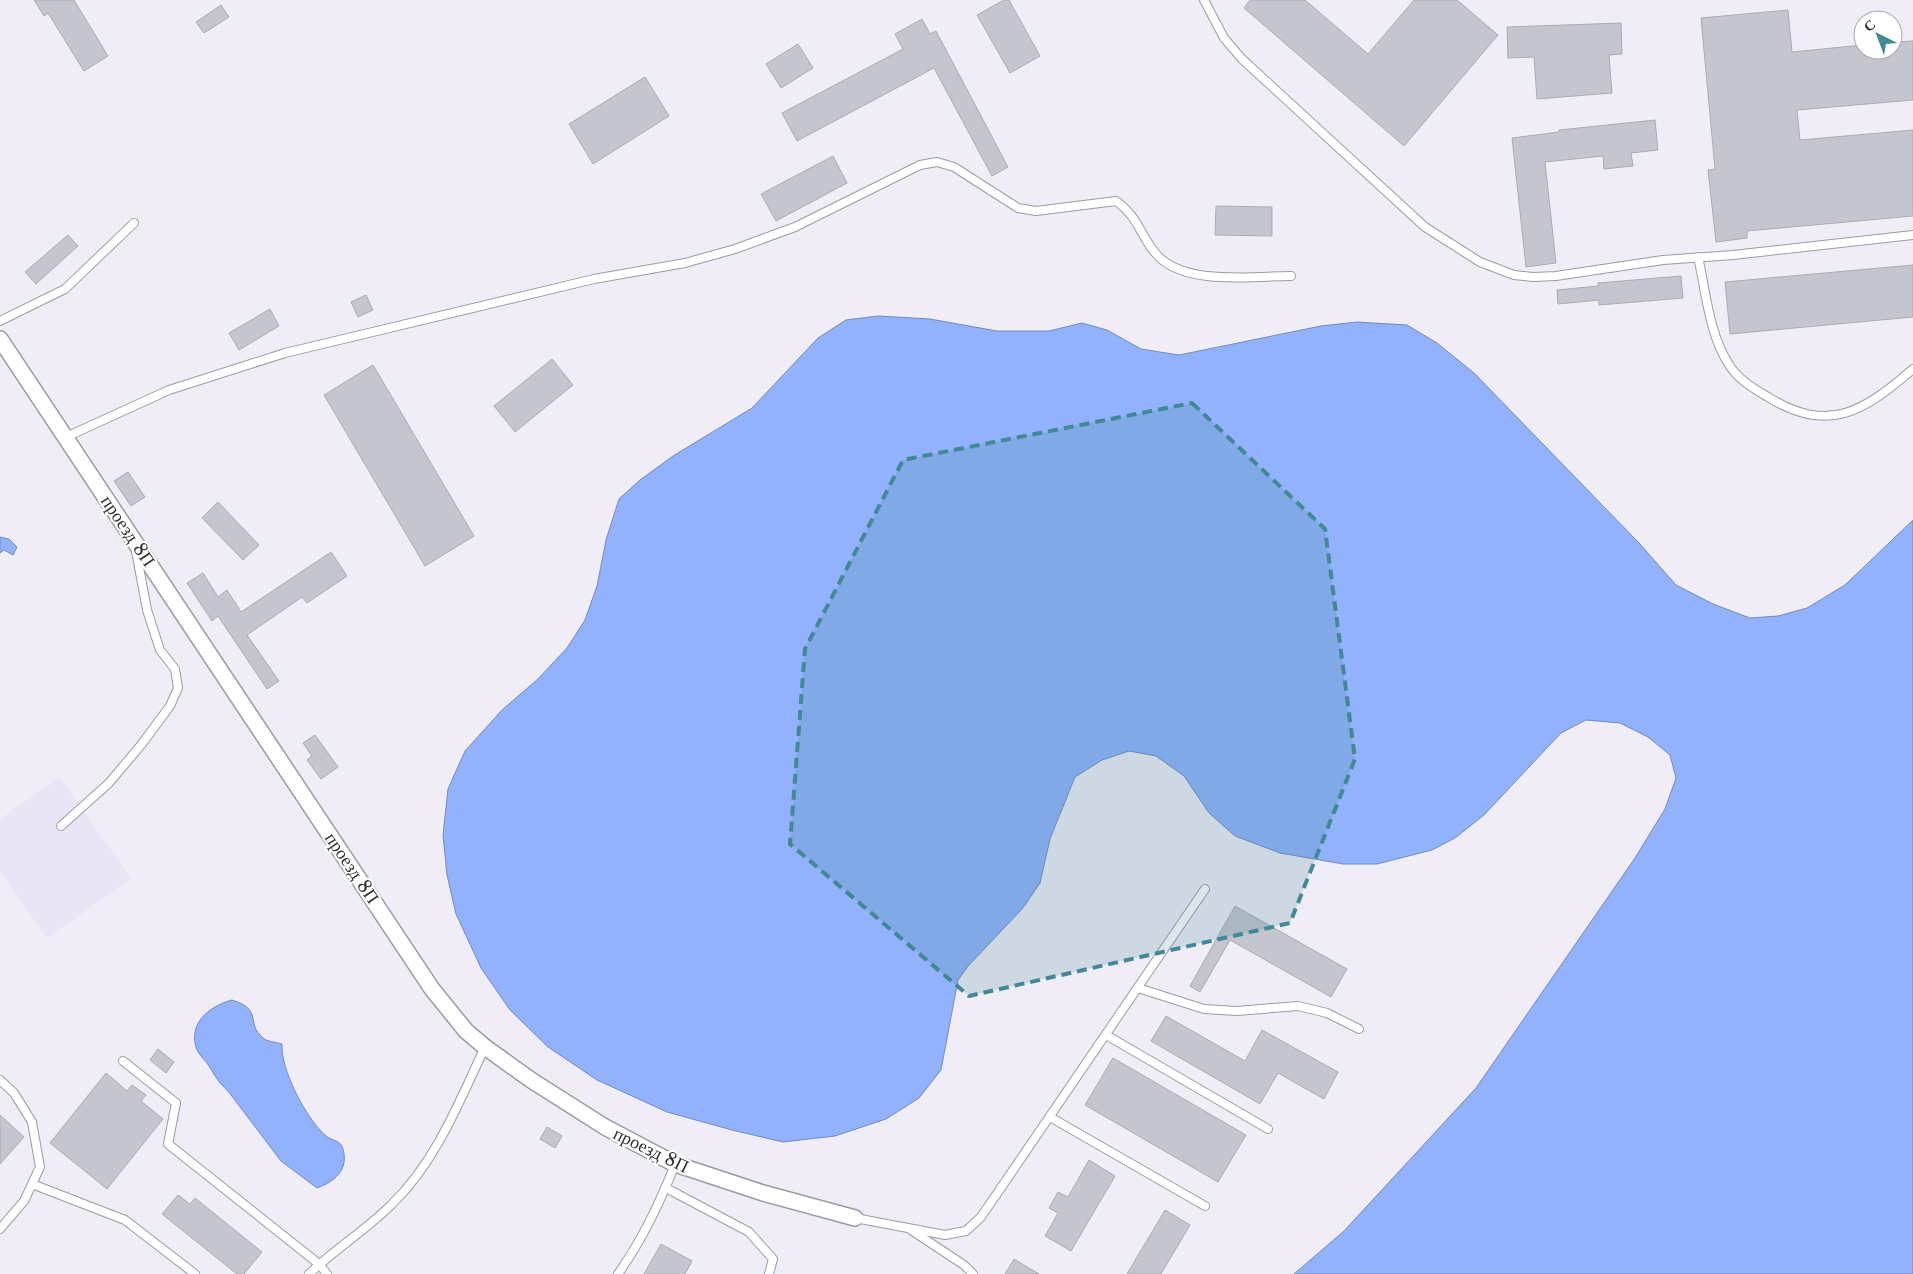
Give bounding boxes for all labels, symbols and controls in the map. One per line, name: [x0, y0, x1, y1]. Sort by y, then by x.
north arrow: [1853, 10, 1903, 60]
text: С: [1860, 15, 1879, 35]
street label: проезд 8П: [96, 491, 160, 571]
street label: проезд 8П: [320, 828, 384, 908]
street label: проезд 8П: [610, 1122, 692, 1178]

